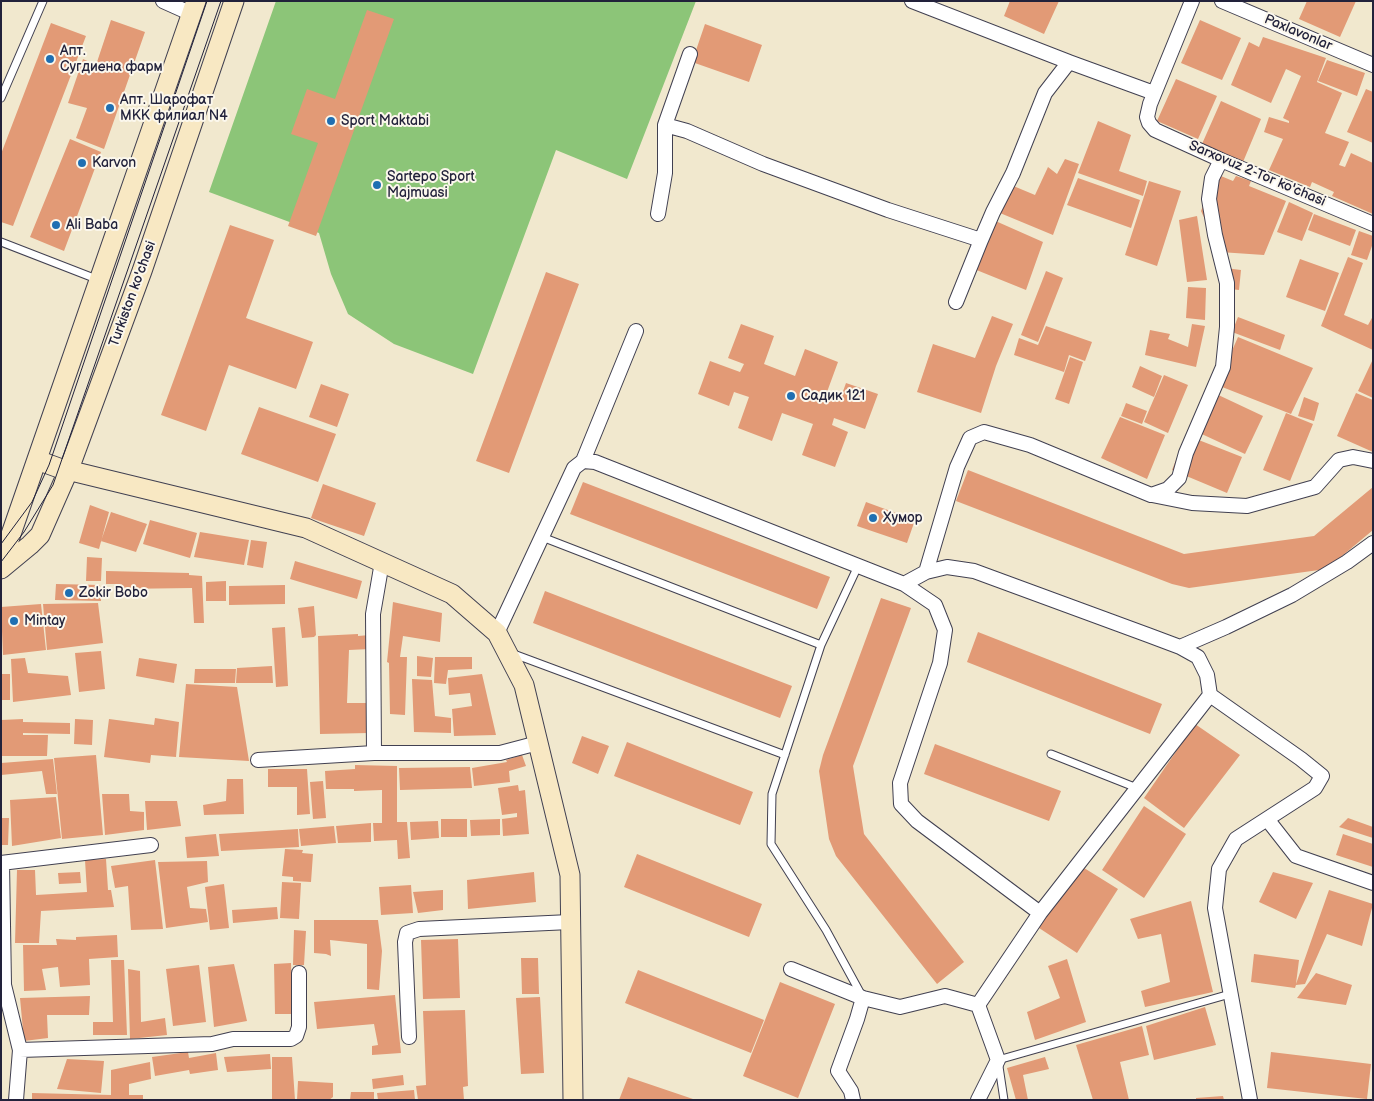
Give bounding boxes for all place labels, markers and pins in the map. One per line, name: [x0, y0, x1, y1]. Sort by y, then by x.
place label: Апт. Сугдиена фарм: [60, 43, 163, 75]
marker: Апт. Сугдиена фарм: [44, 53, 56, 65]
place label: Апт. Шарофат МКК филиал N4: [120, 92, 228, 124]
marker: Апт. Шарофат МКК филиал N4: [104, 102, 116, 114]
place label: Sport Maktabi: [341, 113, 429, 129]
marker: Sport Maktabi: [325, 115, 337, 127]
place label: Karvon: [92, 155, 136, 171]
marker: Karvon: [76, 157, 88, 169]
place label: Sartepo Sport Majmuasi: [387, 169, 475, 202]
marker: Sartepo Sport Majmuasi: [371, 179, 383, 191]
place label: Ali Baba: [66, 217, 118, 233]
marker: Ali Baba: [50, 219, 62, 231]
place label: Садик 121: [801, 388, 865, 404]
marker: Садик 121: [785, 390, 797, 402]
place label: Хумор: [883, 510, 922, 526]
marker: Хумор: [867, 512, 879, 524]
place label: Zokir Bobo: [79, 585, 148, 601]
marker: Zokir Bobo: [63, 587, 75, 599]
place label: Mintay: [24, 613, 65, 629]
marker: Mintay: [8, 615, 20, 627]

